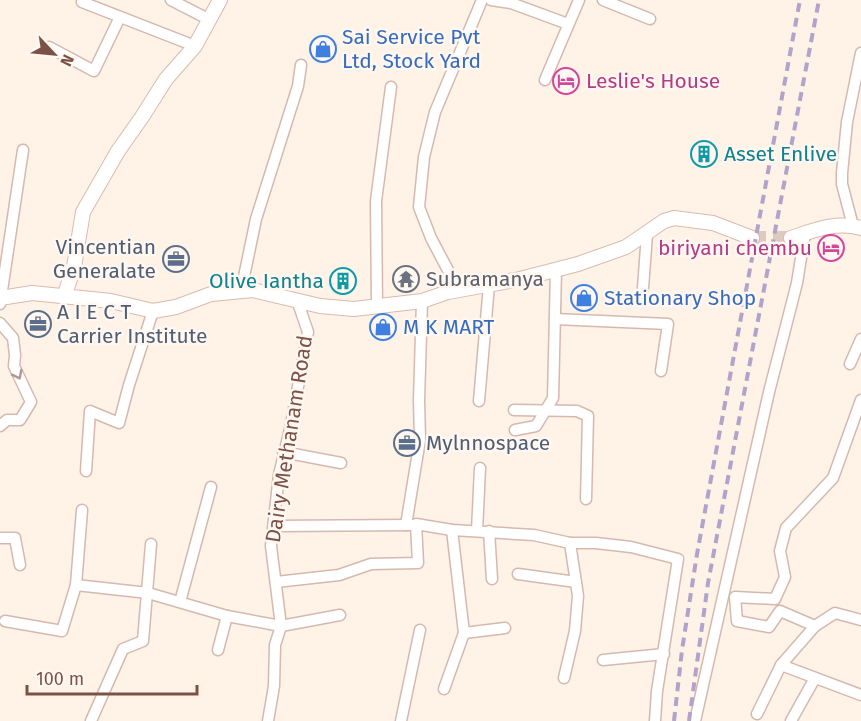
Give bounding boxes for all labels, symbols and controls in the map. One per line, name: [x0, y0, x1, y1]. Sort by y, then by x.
north arrow: [24, 24, 84, 84]
place label: Sai Service Pvt Ltd, Stock Yard: [342, 24, 481, 74]
shop icon: Sai Service Pvt Ltd, Stock Yard: [308, 34, 338, 64]
text: N: [56, 51, 78, 69]
hotel icon: Leslie's House: [551, 66, 581, 96]
place label: Leslie's House: [586, 68, 720, 94]
building icon: Asset Enlive: [689, 139, 719, 169]
place label: Asset Enlive: [724, 141, 837, 167]
hotel icon: biriyani chembu: [816, 233, 846, 263]
place label: Vincentian Generalate: [53, 234, 156, 284]
place label: biriyani chembu: [658, 235, 812, 261]
office icon: Vincentian Generalate: [161, 244, 191, 274]
temple icon: Subramanya: [391, 264, 421, 294]
building icon: Olive Iantha: [328, 266, 358, 296]
place label: Subramanya: [426, 266, 544, 292]
place label: Olive Iantha: [209, 268, 324, 294]
shop icon: Stationary Shop: [569, 283, 599, 313]
place label: Stationary Shop: [604, 285, 756, 311]
place label: A I E C T Carrier Institute: [57, 299, 208, 349]
office icon: A I E C T Carrier Institute: [23, 309, 53, 339]
shop icon: M K MART: [368, 312, 398, 342]
place label: M K MART: [403, 314, 494, 340]
street label: Dairy Methanam Road: [260, 334, 318, 544]
one-way arrow: [11, 369, 23, 380]
office icon: Mylnnospace: [392, 428, 422, 458]
place label: Mylnnospace: [426, 430, 550, 456]
scale bar: [27, 658, 196, 696]
text: 100 m: [36, 668, 84, 690]

